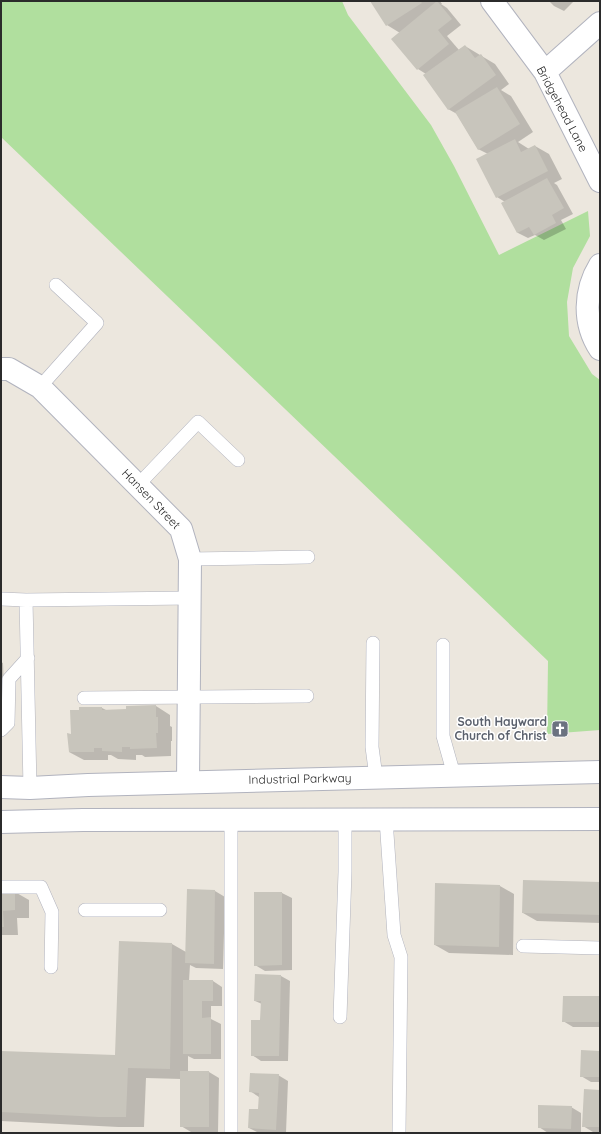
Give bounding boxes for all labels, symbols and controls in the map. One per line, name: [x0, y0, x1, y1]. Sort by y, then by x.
street label: Bridgehead Lane: [533, 63, 591, 154]
street label: Hansen Street: [119, 465, 184, 532]
place label: South Hayward Church of Christ: [454, 714, 547, 743]
church icon: South Hayward Church of Christ: [550, 719, 570, 739]
street label: Industrial Parkway: [248, 770, 352, 787]

